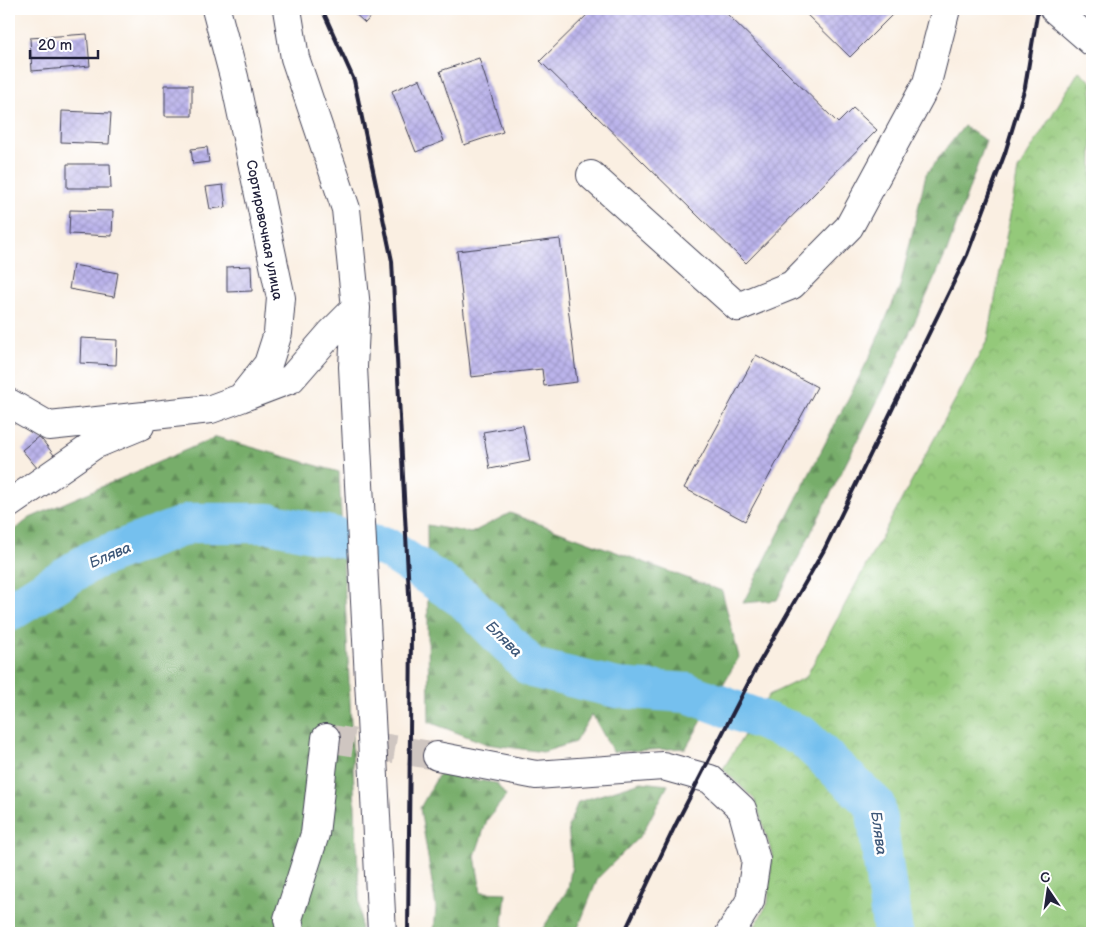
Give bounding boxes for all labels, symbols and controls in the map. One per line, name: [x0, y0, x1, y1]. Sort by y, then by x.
scale bar: [30, 28, 98, 60]
text: 20 m: [38, 36, 72, 55]
street label: Сортировочная улица: [243, 159, 287, 302]
water label: Блява: [86, 538, 134, 573]
water label: Блява: [481, 617, 526, 662]
water label: Блява: [866, 810, 891, 856]
north arrow: [1024, 864, 1074, 914]
text: С: [1039, 868, 1052, 887]

